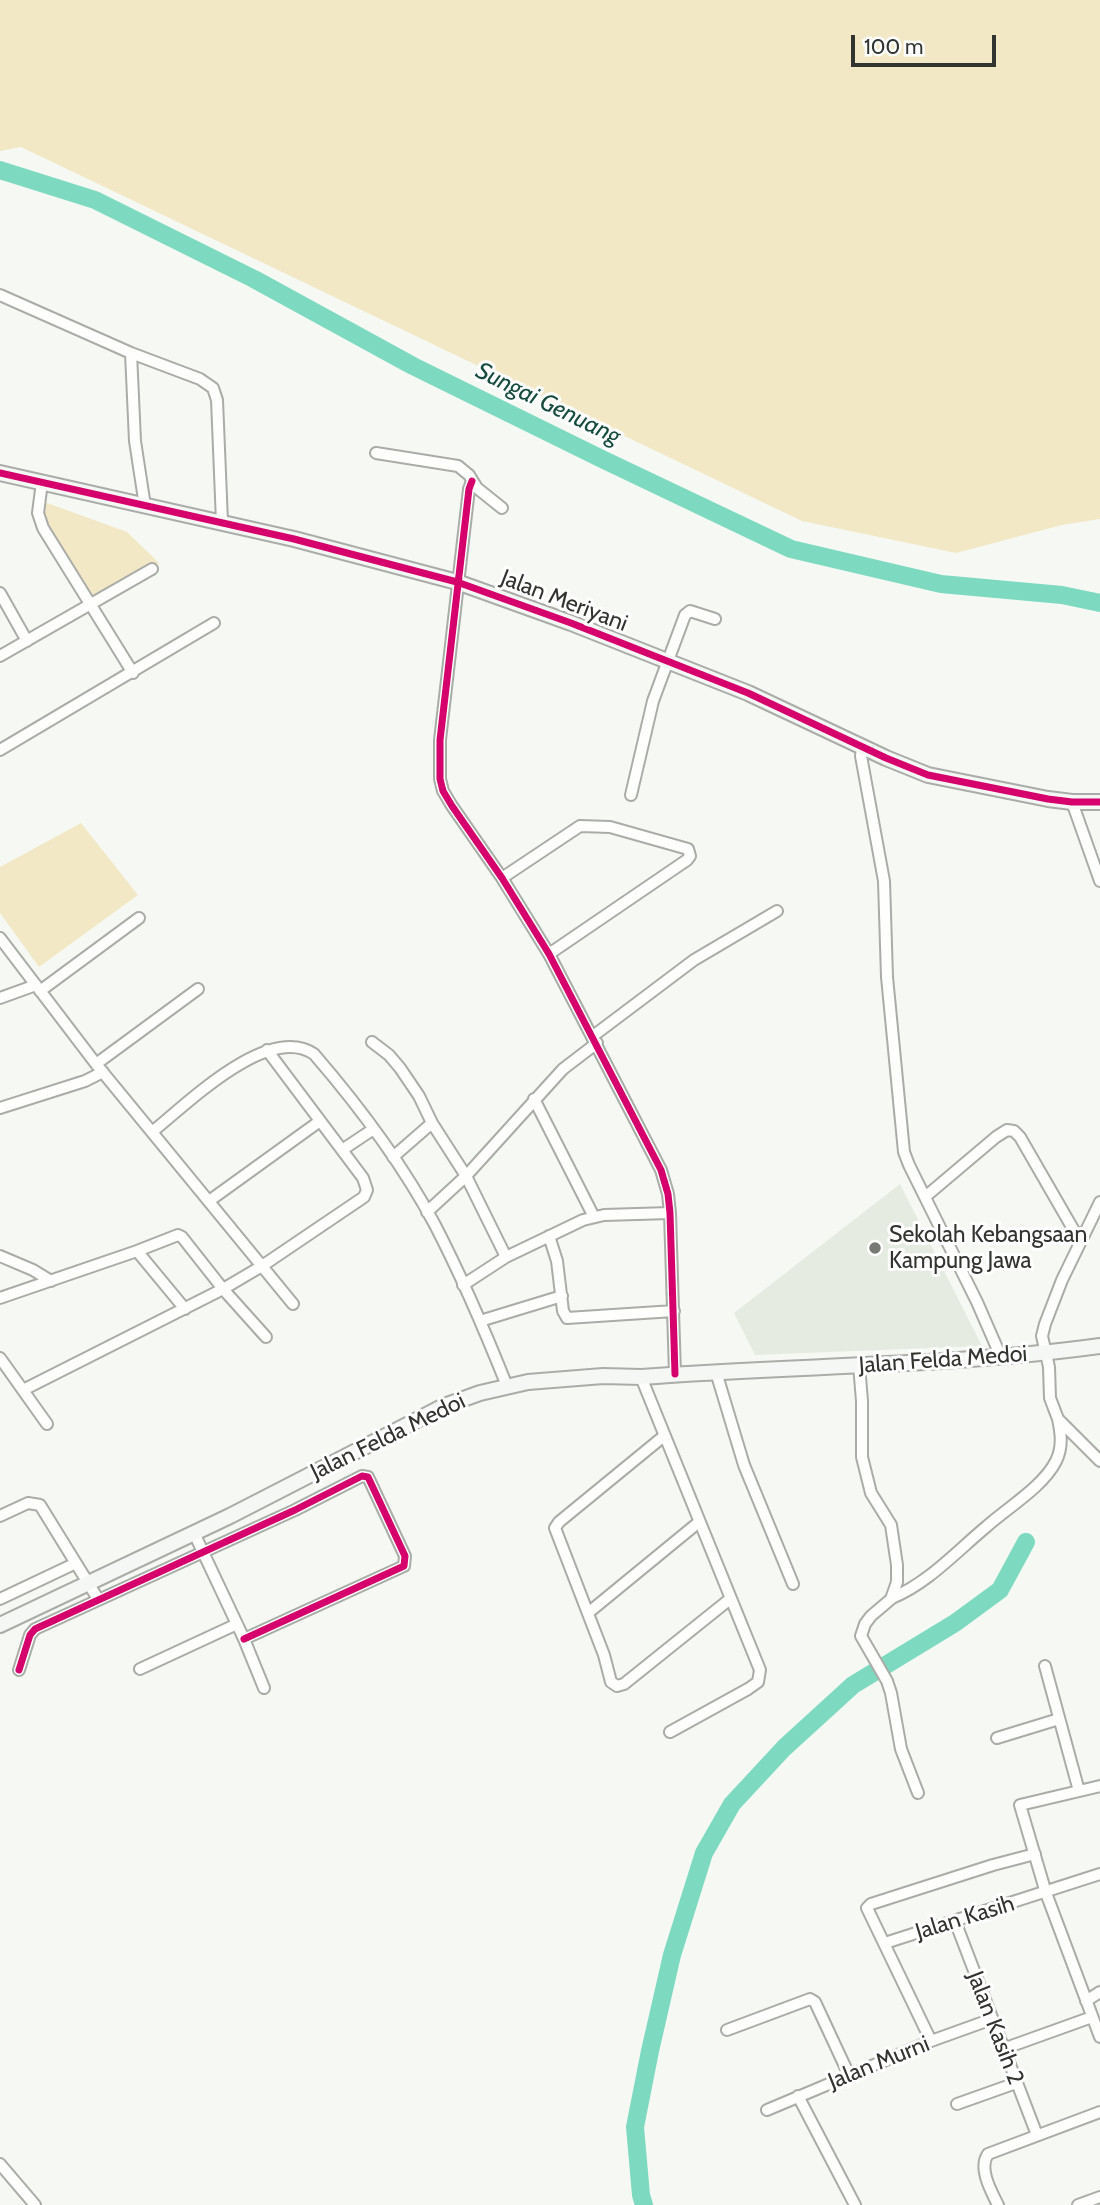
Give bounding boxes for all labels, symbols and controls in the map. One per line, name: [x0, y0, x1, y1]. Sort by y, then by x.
scale bar: [855, 21, 1000, 65]
text: 100 m: [864, 34, 923, 59]
water label: Sungai Genuang: [471, 357, 625, 451]
street label: Jalan Meriyani: [497, 564, 631, 638]
place label: Sekolah Kebangsaan Kampung Jawa: [889, 1221, 1087, 1275]
marker: Sekolah Kebangsaan Kampung Jawa: [867, 1240, 883, 1256]
street label: Jalan Felda Medoi: [858, 1340, 1028, 1380]
street label: Jalan Felda Medoi: [306, 1388, 470, 1486]
street label: Jalan Kasih: [912, 1890, 1018, 1946]
street label: Jalan Kasih 2: [961, 1967, 1029, 2089]
street label: Jalan Murni: [824, 2030, 934, 2096]

